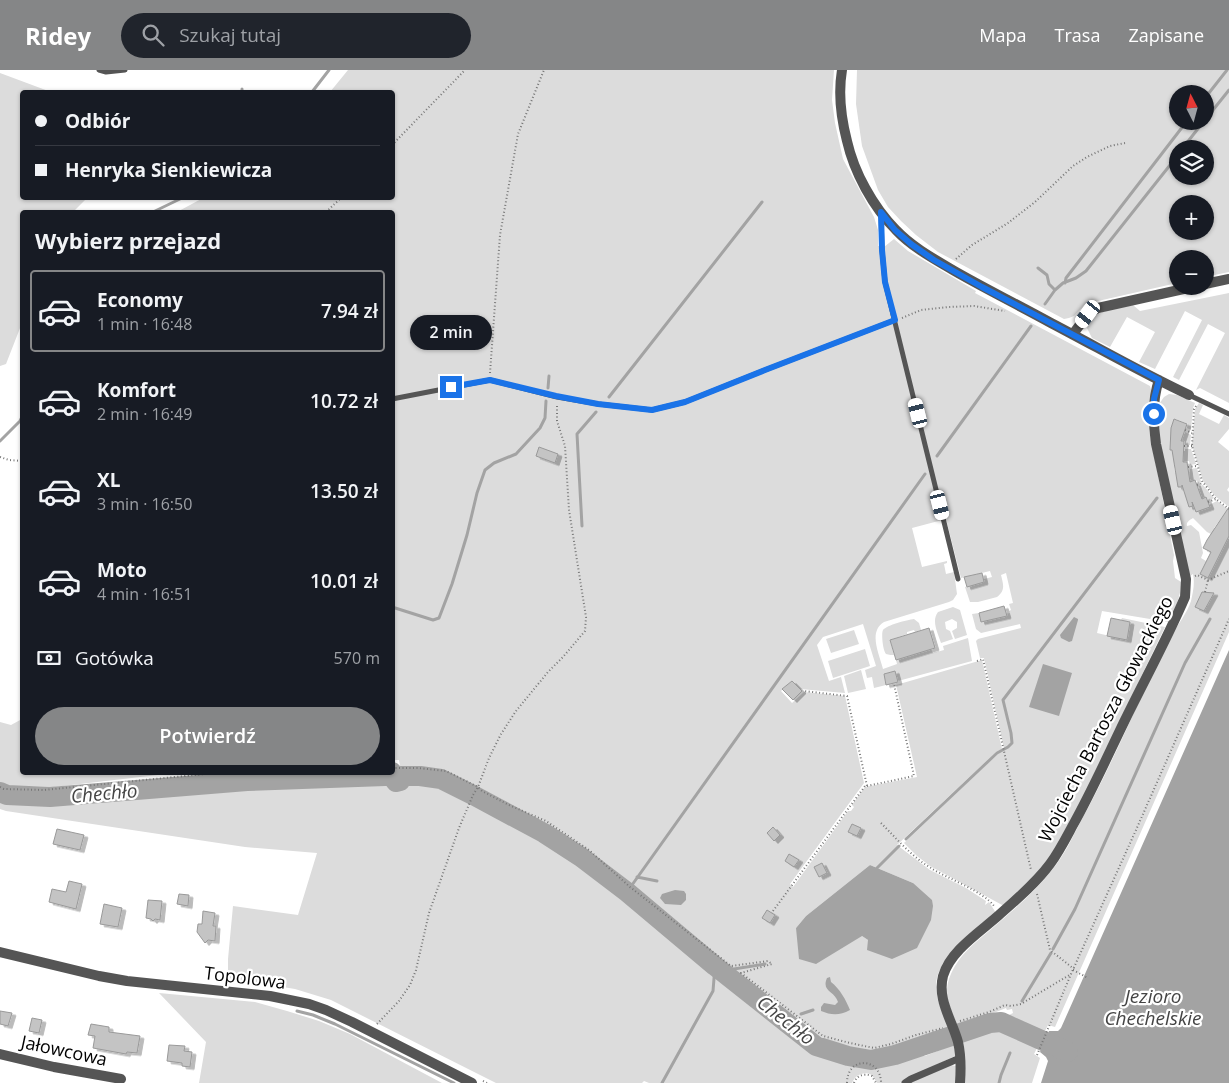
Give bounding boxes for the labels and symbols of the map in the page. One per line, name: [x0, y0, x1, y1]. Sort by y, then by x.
north arrow: [1169, 85, 1214, 130]
car: [1072, 298, 1103, 330]
callout: 2 min: [410, 314, 492, 350]
route end: [440, 376, 462, 398]
car: [907, 397, 928, 429]
route start: [1143, 403, 1165, 425]
car: [929, 489, 950, 521]
car: [1162, 504, 1183, 536]
street label: Wojciecha Bartosza Głowackiego: [1032, 591, 1178, 846]
water label: Chechło: [70, 777, 138, 809]
street label: Topolowa: [203, 960, 287, 994]
water label: Jezioro Chechelskie: [1104, 983, 1202, 1031]
water label: Chechło: [752, 989, 820, 1051]
street label: Jałowcowa: [17, 1029, 110, 1071]

